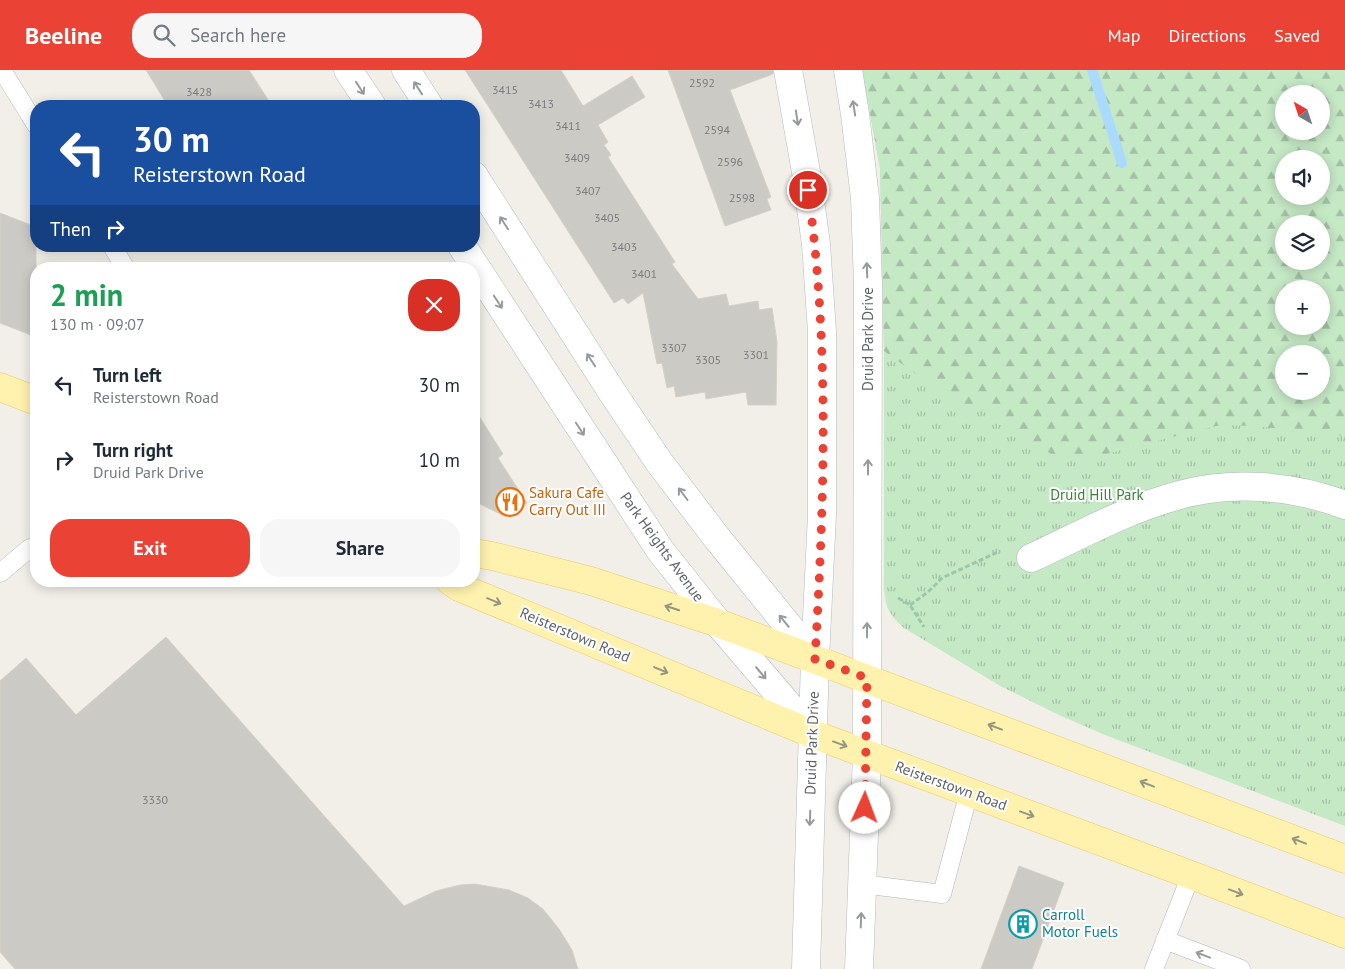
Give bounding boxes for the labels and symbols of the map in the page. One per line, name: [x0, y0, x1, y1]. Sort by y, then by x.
house number: 2592: [689, 75, 715, 90]
one-way arrow: [355, 81, 365, 95]
one-way arrow: [412, 81, 423, 95]
house number: 3415: [492, 82, 518, 97]
house number: 3428: [186, 84, 212, 99]
north arrow: [1275, 85, 1330, 140]
house number: 3413: [528, 96, 554, 111]
one-way arrow: [849, 100, 859, 116]
one-way arrow: [792, 110, 802, 126]
house number: 3411: [555, 118, 581, 133]
house number: 2594: [704, 122, 731, 137]
house number: 3409: [564, 150, 590, 165]
house number: 2596: [717, 154, 743, 169]
pin: [787, 169, 829, 211]
house number: 3407: [575, 183, 601, 198]
house number: 2598: [729, 190, 755, 205]
house number: 3405: [594, 210, 620, 225]
one-way arrow: [499, 216, 509, 230]
house number: 3403: [611, 239, 637, 254]
one-way arrow: [863, 262, 872, 278]
house number: 3401: [631, 266, 657, 281]
street label: Druid Park Drive: [858, 287, 877, 391]
one-way arrow: [493, 295, 504, 309]
house number: 3307: [661, 340, 687, 355]
house number: 3301: [743, 347, 769, 362]
house number: 3305: [695, 352, 721, 367]
one-way arrow: [586, 353, 596, 367]
one-way arrow: [576, 421, 586, 435]
one-way arrow: [863, 459, 873, 476]
place label: Sakura Cafe Carry Out III: [529, 483, 606, 519]
park label: Druid Hill Park: [1050, 485, 1145, 504]
restaurant icon: Sakura Cafe Carry Out III: [495, 487, 525, 517]
one-way arrow: [678, 487, 688, 501]
street label: Park Heights Avenue: [616, 488, 709, 605]
one-way arrow: [487, 598, 502, 607]
one-way arrow: [664, 602, 680, 612]
street label: Reisterstown Road: [517, 603, 633, 666]
one-way arrow: [779, 615, 790, 628]
one-way arrow: [862, 622, 872, 638]
one-way arrow: [653, 666, 668, 676]
one-way arrow: [755, 667, 767, 680]
street label: Druid Park Drive: [800, 691, 823, 795]
one-way arrow: [988, 722, 1003, 731]
one-way arrow: [832, 740, 847, 749]
street label: Reisterstown Road: [893, 756, 1010, 815]
one-way arrow: [1140, 779, 1155, 788]
position arrow: [838, 781, 890, 833]
house number: 3330: [142, 792, 169, 807]
one-way arrow: [806, 810, 815, 826]
one-way arrow: [1019, 810, 1034, 819]
one-way arrow: [1292, 836, 1308, 845]
one-way arrow: [1228, 888, 1243, 897]
place label: Carroll Motor Fuels: [1042, 905, 1118, 941]
building icon: Carroll Motor Fuels: [1008, 909, 1038, 939]
one-way arrow: [856, 913, 865, 929]
one-way arrow: [1196, 949, 1211, 959]

